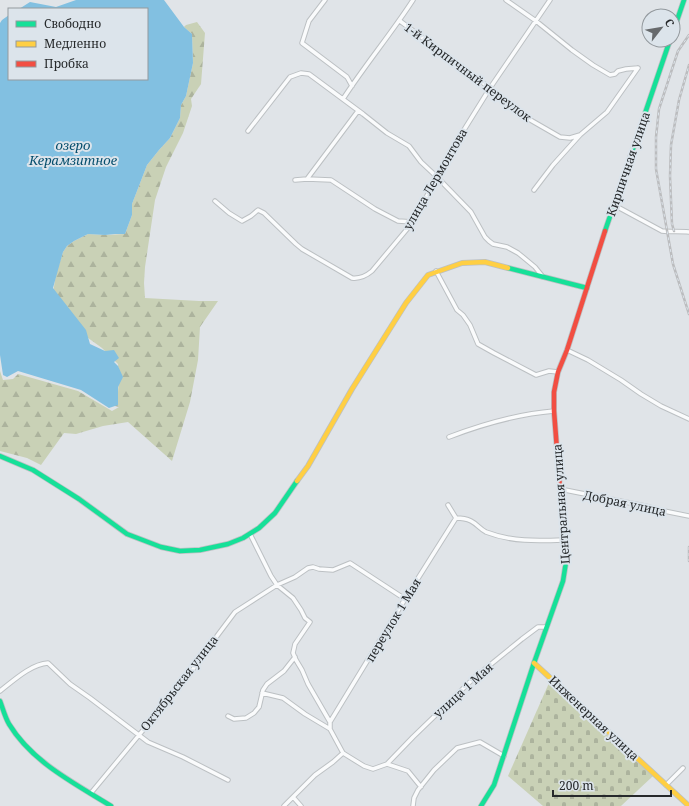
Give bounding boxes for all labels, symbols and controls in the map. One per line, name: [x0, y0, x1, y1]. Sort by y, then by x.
legend: [8, 8, 148, 80]
north arrow: [641, 8, 681, 48]
text: Свободно: [44, 15, 101, 32]
text: С: [662, 16, 678, 30]
street label: 1-й Кирпичный переулок: [401, 19, 536, 126]
text: Медленно: [44, 35, 106, 52]
text: Пробка: [44, 55, 89, 72]
street label: Кирпичная улица: [602, 109, 654, 219]
street label: улица Лермонтова: [399, 125, 471, 233]
water label: озеро Керамзитное: [28, 136, 118, 169]
street label: Центральная улица: [548, 443, 574, 565]
street label: Добрая улица: [582, 486, 668, 520]
street label: переулок 1 Мая: [361, 575, 425, 665]
street label: Октябрьская улица: [136, 631, 222, 734]
street label: улица 1 Мая: [429, 658, 497, 721]
street label: Инженерная улица: [545, 672, 643, 764]
scale bar: [553, 772, 671, 798]
text: 200 m: [559, 777, 594, 794]

